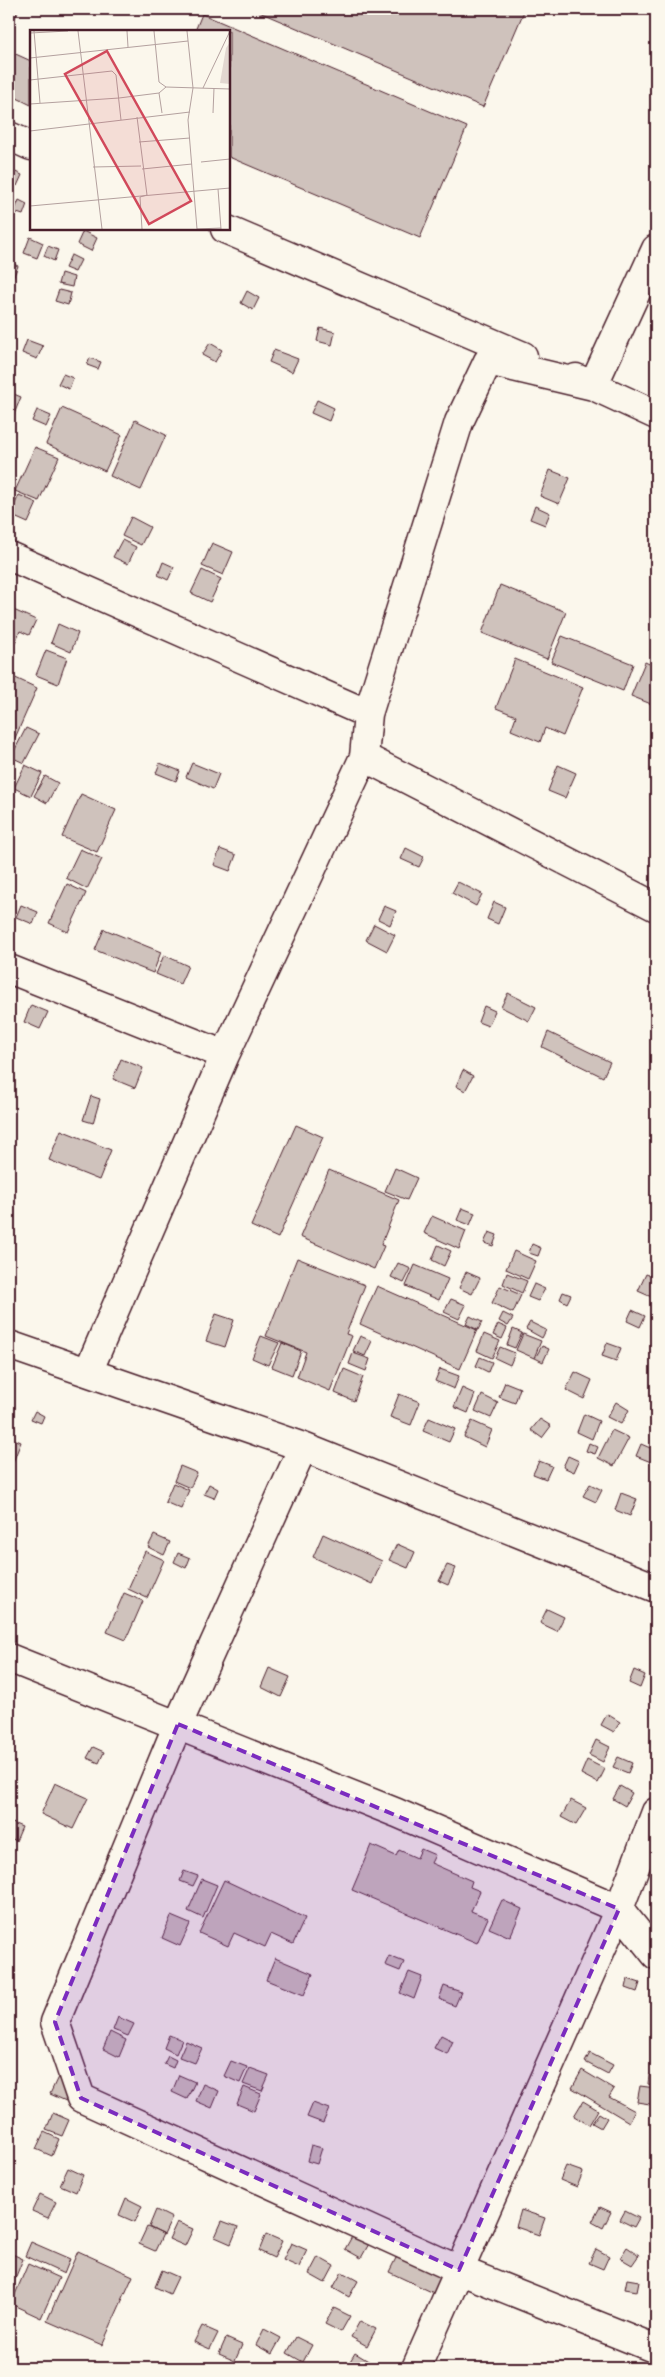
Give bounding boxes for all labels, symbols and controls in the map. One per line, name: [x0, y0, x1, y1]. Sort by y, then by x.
inset map: [30, 30, 230, 230]

